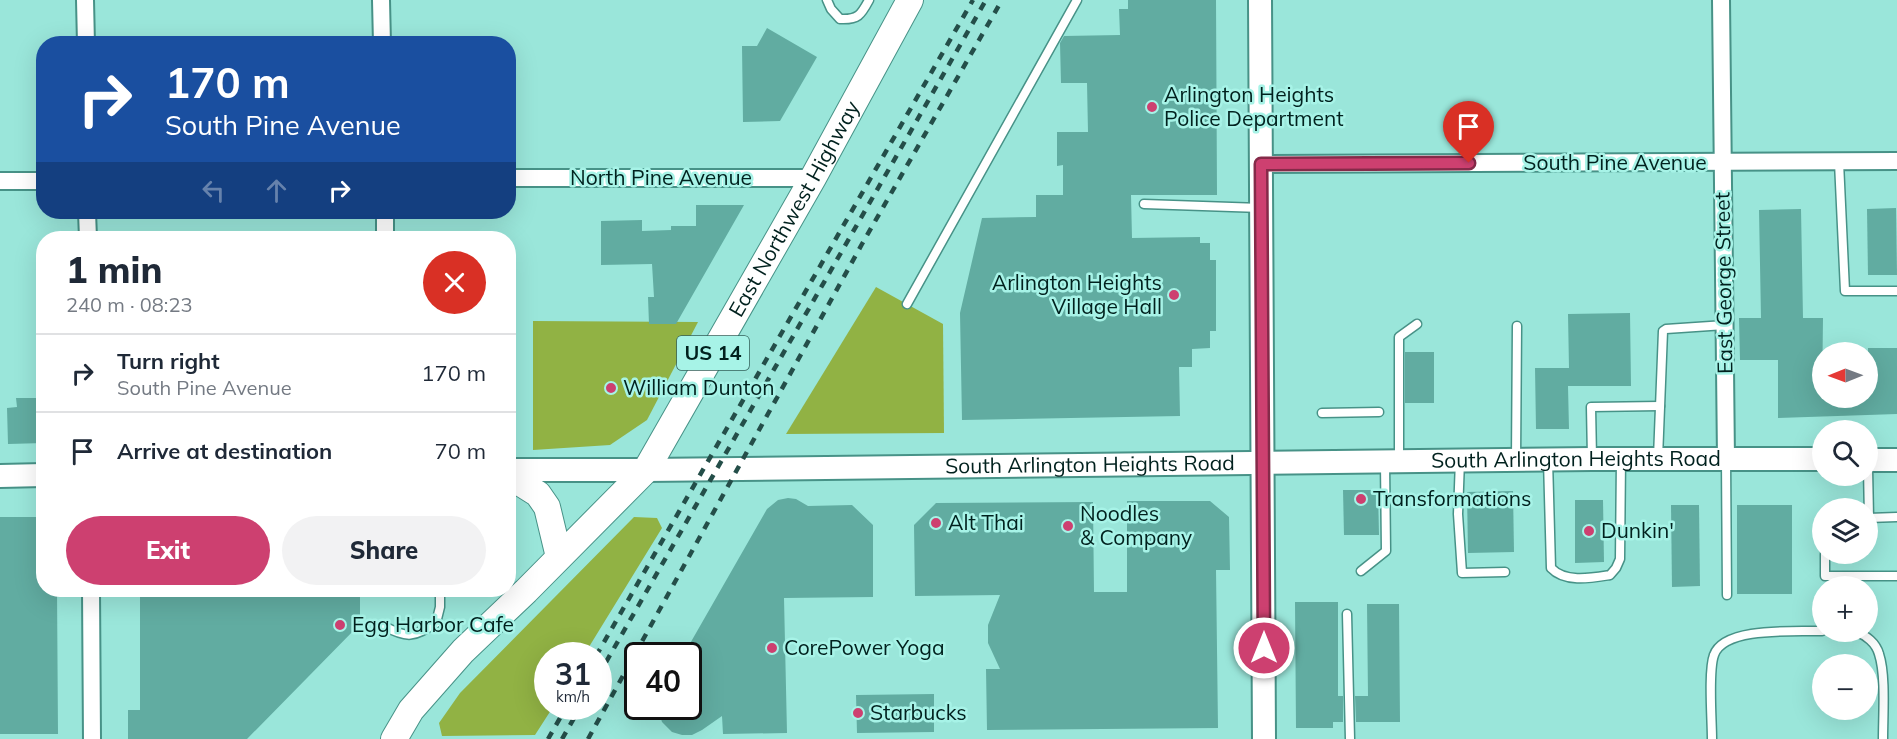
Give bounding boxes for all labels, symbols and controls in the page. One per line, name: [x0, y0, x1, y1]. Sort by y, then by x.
text: 170 m: [165, 56, 290, 109]
icon: right: [66, 60, 144, 138]
place label: Arlington Heights Police Department: [1164, 81, 1344, 131]
street label: East Northwest Highway: [722, 96, 865, 321]
marker: Arlington Heights Police Department: [1145, 100, 1159, 114]
pin: [1443, 101, 1494, 163]
text: South Pine Avenue: [165, 108, 401, 142]
icon: arrive: [1452, 110, 1485, 143]
street label: South Pine Avenue: [1523, 149, 1707, 175]
street label: North Pine Avenue: [570, 164, 752, 190]
icon: left: [197, 174, 230, 207]
icon: ahead: [260, 174, 293, 207]
icon: right: [323, 174, 356, 207]
street label: East George Street: [1708, 192, 1738, 374]
text: 1 min: [66, 247, 162, 292]
button: close: [423, 251, 486, 314]
place label: Arlington Heights Village Hall: [992, 269, 1162, 319]
marker: Arlington Heights Village Hall: [1167, 288, 1181, 302]
text: 240 m · 08:23: [66, 292, 192, 317]
road number: US 14: [677, 336, 749, 370]
north arrow: [1812, 342, 1878, 408]
map controls: [1812, 342, 1878, 720]
text: Turn right: [117, 347, 220, 375]
icon: right: [66, 357, 99, 390]
text: 170 m: [421, 359, 486, 387]
place label: William Dunton: [623, 374, 775, 400]
text: South Pine Avenue: [117, 375, 292, 400]
marker: William Dunton: [604, 381, 618, 395]
button: search: [1812, 420, 1878, 486]
icon: arrive: [66, 435, 99, 468]
text: Arrive at destination: [117, 437, 332, 465]
text: 70 m: [435, 437, 486, 465]
street label: South Arlington Heights Road: [1431, 445, 1721, 473]
street label: South Arlington Heights Road: [945, 449, 1235, 479]
place label: Transformations: [1373, 485, 1531, 511]
marker: Transformations: [1354, 492, 1368, 506]
button: layers: [1812, 498, 1878, 564]
place label: Noodles & Company: [1080, 500, 1192, 550]
place label: Alt Thai: [948, 509, 1024, 535]
button: Exit: [66, 516, 270, 585]
button: Share: [282, 516, 486, 585]
marker: Alt Thai: [929, 516, 943, 530]
place label: Dunkin': [1601, 517, 1674, 543]
marker: Noodles & Company: [1061, 519, 1075, 533]
marker: Dunkin': [1582, 524, 1596, 538]
button: +: [1812, 576, 1878, 642]
place label: Egg Harbor Cafe: [352, 611, 514, 637]
position arrow: [1232, 616, 1296, 680]
marker: Egg Harbor Cafe: [333, 618, 347, 632]
place label: CorePower Yoga: [784, 634, 945, 660]
marker: CorePower Yoga: [765, 641, 779, 655]
speed limit sign: 40: [624, 642, 702, 720]
button: −: [1812, 654, 1878, 720]
text: 31: [555, 655, 591, 693]
text: km/h: [556, 687, 590, 706]
place label: Starbucks: [870, 699, 967, 725]
marker: Starbucks: [851, 706, 865, 720]

